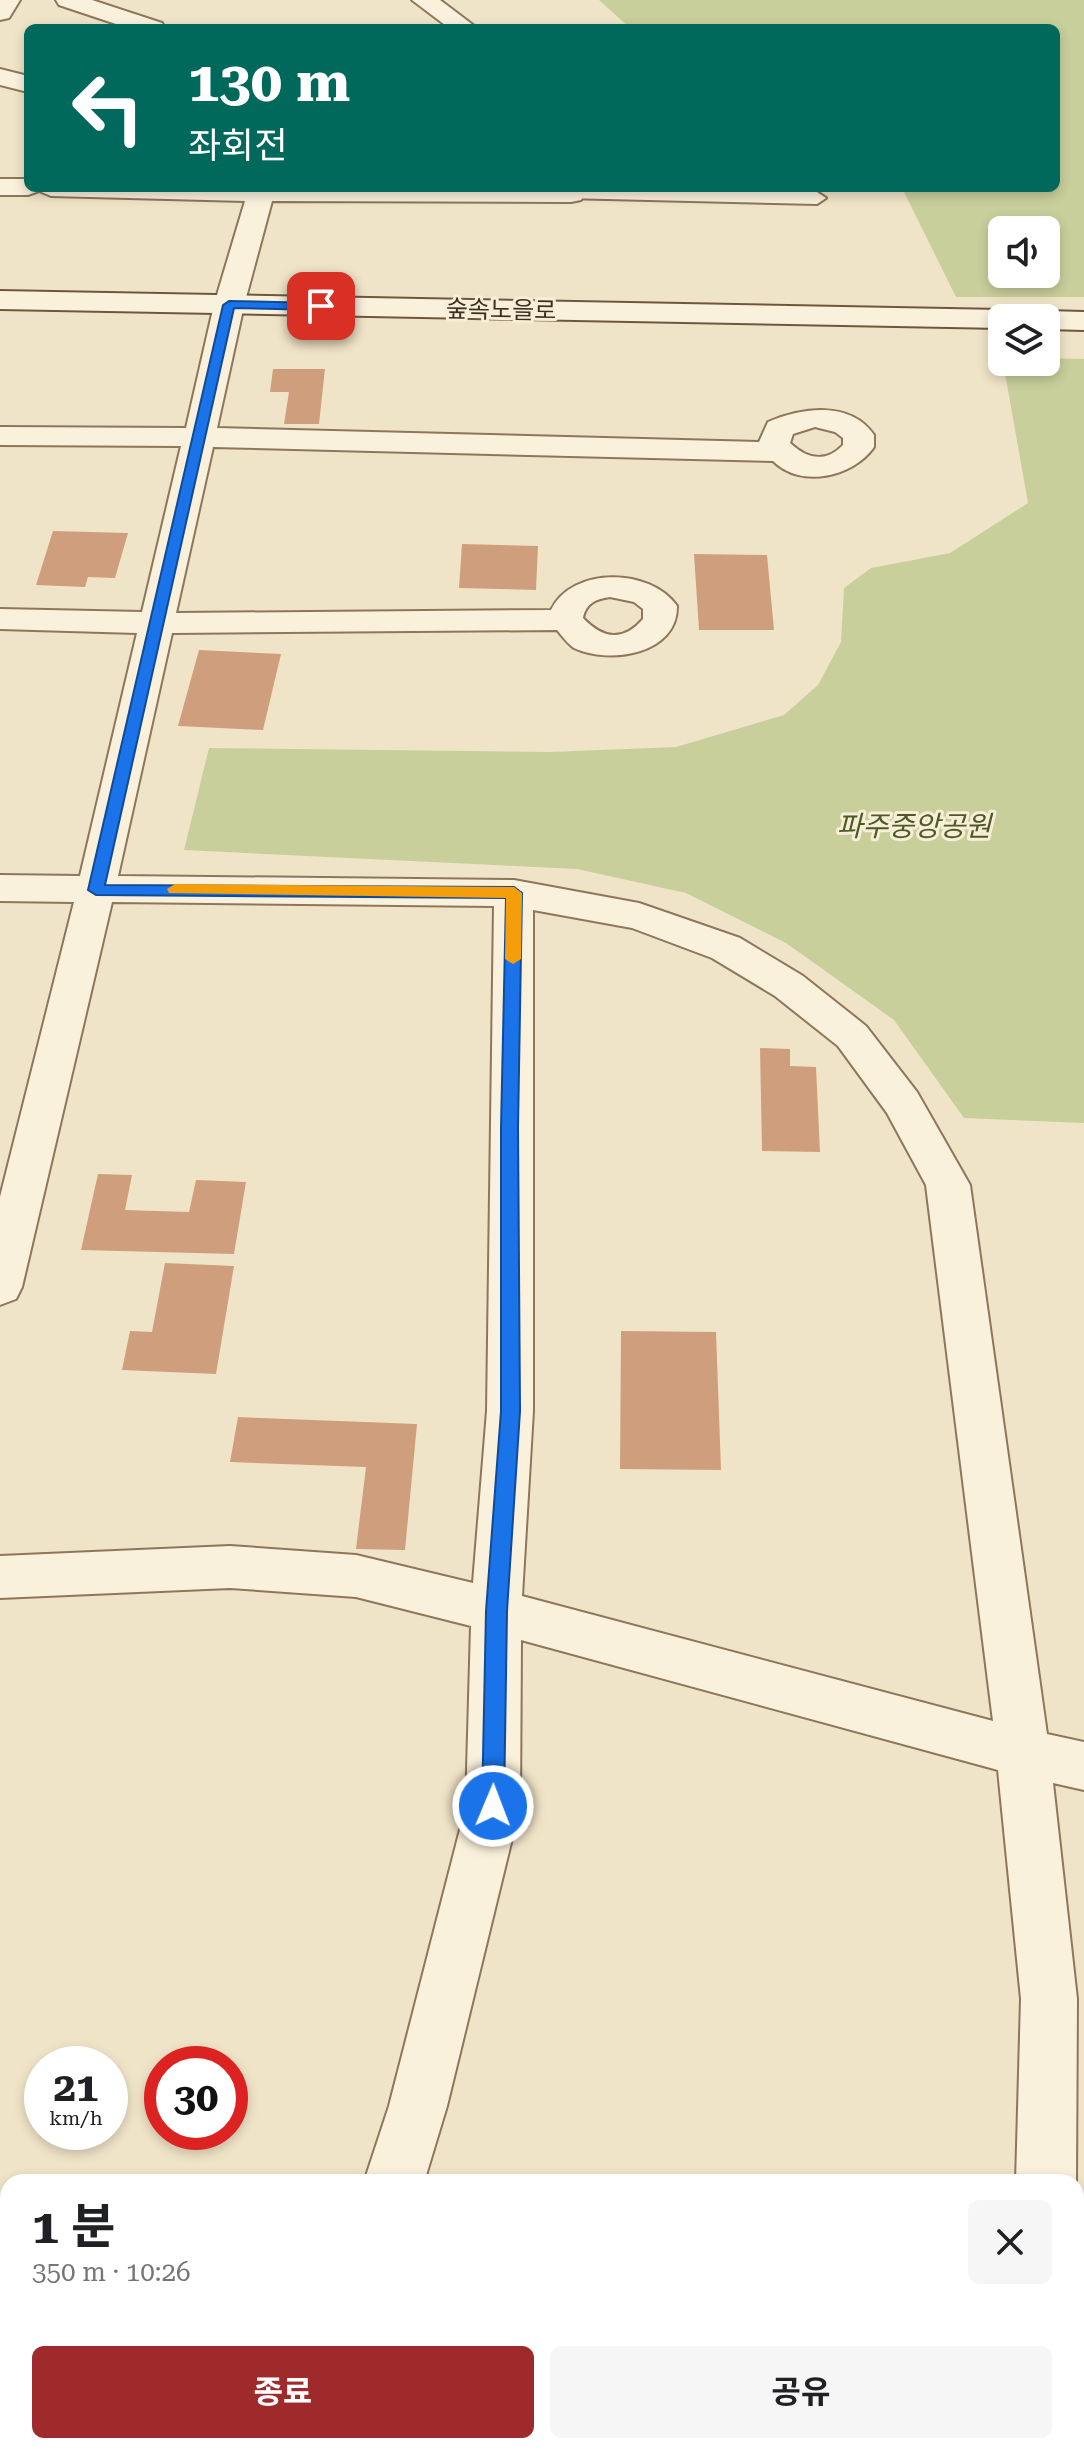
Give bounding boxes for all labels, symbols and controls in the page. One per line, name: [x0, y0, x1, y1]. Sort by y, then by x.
text: 130 m: [188, 49, 350, 115]
icon: left: [56, 56, 160, 160]
text: 좌회전: [188, 125, 287, 167]
map controls: [988, 216, 1060, 376]
button: sound: [988, 216, 1060, 288]
pin: [287, 272, 355, 340]
icon: arrive: [299, 284, 343, 328]
street label: 숲속노을로: [446, 295, 556, 325]
button: layers: [988, 304, 1060, 376]
park label: 파주중앙공원: [837, 810, 994, 843]
position arrow: [451, 1764, 535, 1848]
speed limit sign: 30: [144, 2046, 248, 2150]
text: 21: [54, 2064, 98, 2111]
text: km/h: [49, 2106, 103, 2130]
text: 1 분: [32, 2199, 115, 2255]
button: close: [968, 2200, 1052, 2284]
text: 350 m · 10:26: [32, 2257, 191, 2287]
button: 종료: [32, 2346, 534, 2438]
button: 공유: [550, 2346, 1052, 2438]

